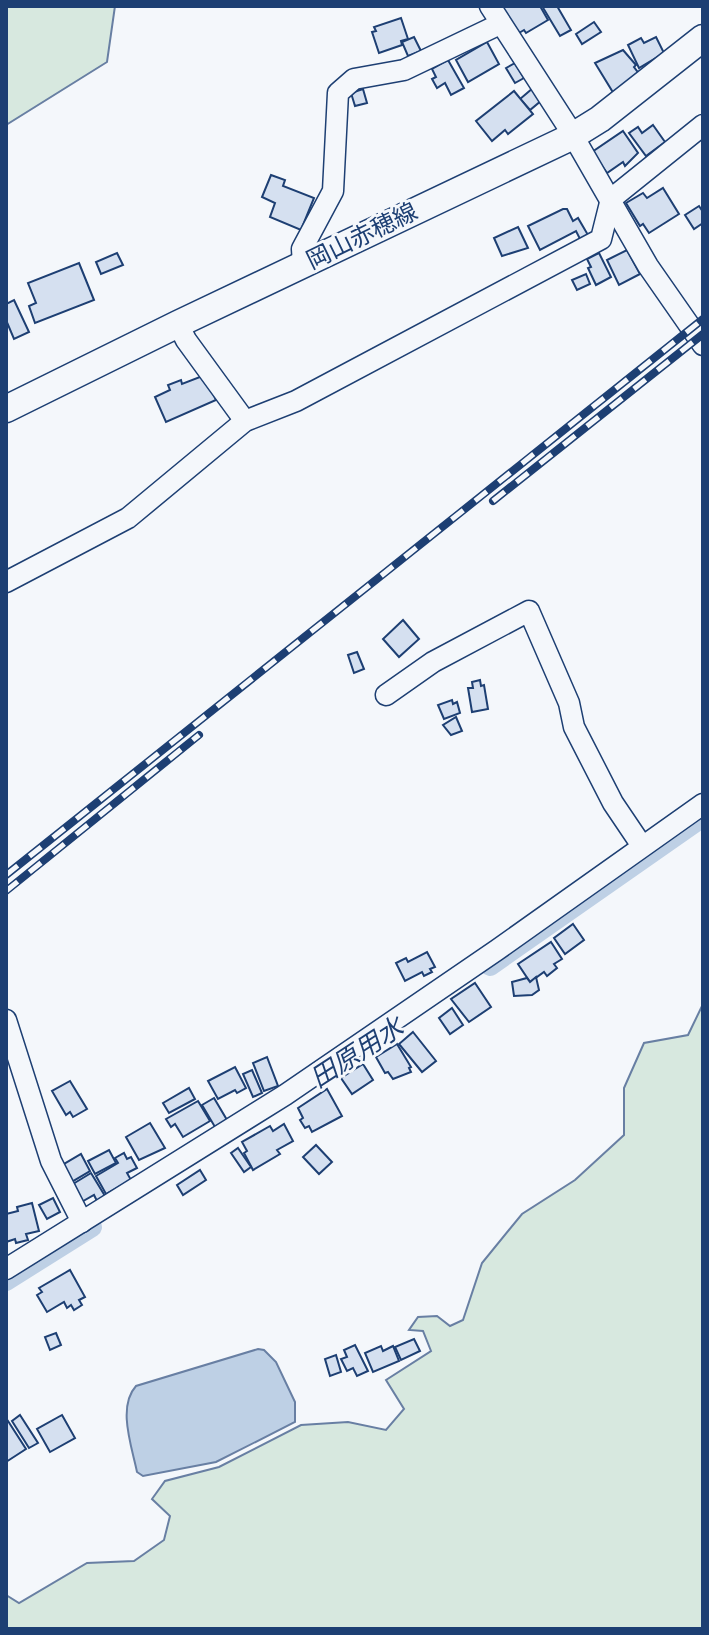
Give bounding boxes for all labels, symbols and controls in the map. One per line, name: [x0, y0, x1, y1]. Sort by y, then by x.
street label: 岡山赤穂線: [302, 197, 422, 275]
water label: 田原用水: [305, 1010, 412, 1094]

